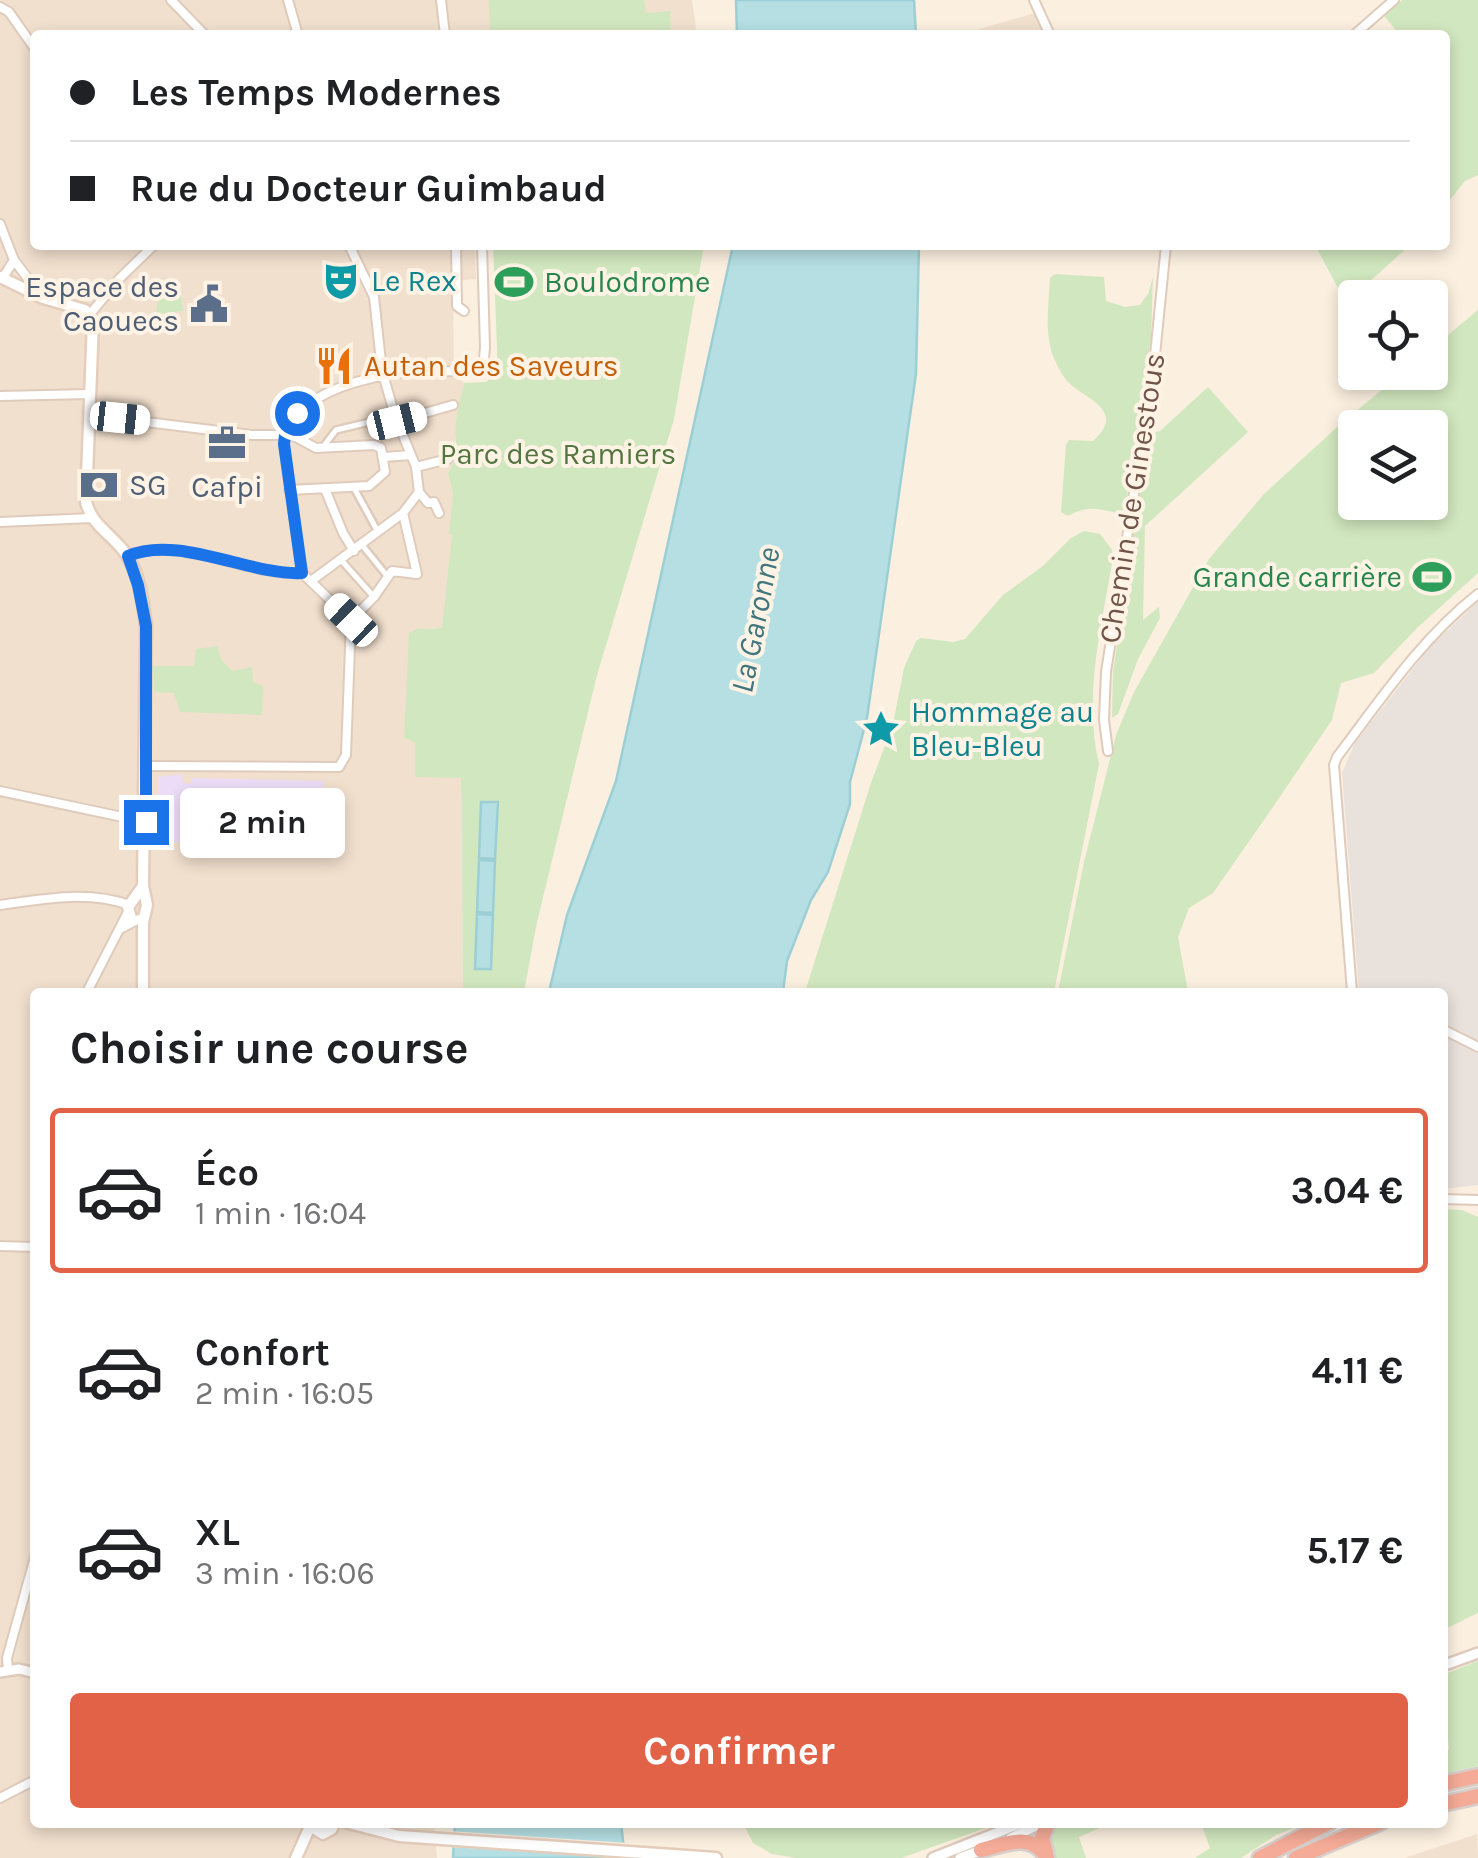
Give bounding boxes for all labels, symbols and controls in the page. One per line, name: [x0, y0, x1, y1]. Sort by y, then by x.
text: Les Temps Modernes: [130, 70, 502, 115]
text: Rue du Docteur Guimbaud: [130, 166, 607, 211]
theatre icon: Le Rex: [320, 260, 362, 302]
sports icon: Boulodrome: [493, 261, 535, 303]
place label: Le Rex: [371, 263, 457, 299]
place label: Boulodrome: [544, 264, 711, 300]
place label: Espace des Caouecs: [25, 269, 179, 339]
map controls: [1338, 280, 1448, 520]
button: locate: [1338, 280, 1448, 390]
public building icon: Espace des Caouecs: [188, 283, 230, 325]
restaurant icon: Autan des Saveurs: [313, 345, 355, 387]
place label: Autan des Saveurs: [364, 348, 618, 384]
street label: Chemin de Ginestous: [1091, 350, 1173, 646]
route start: [275, 391, 320, 436]
car: [364, 399, 430, 443]
car: [89, 400, 151, 436]
button: layers: [1338, 410, 1448, 520]
office icon: Cafpi: [206, 422, 248, 464]
park label: Parc des Ramiers: [440, 436, 676, 472]
bank icon: SG: [78, 464, 120, 506]
place label: SG: [129, 467, 166, 503]
place label: Cafpi: [191, 469, 263, 505]
water label: La Garonne: [723, 544, 788, 696]
sports icon: Grande carrière: [1411, 556, 1453, 598]
place label: Grande carrière: [1193, 559, 1402, 595]
car: [319, 588, 383, 652]
place label: Hommage au Bleu-Bleu: [911, 694, 1094, 764]
place icon: Hommage au Bleu-Bleu: [860, 708, 902, 750]
callout: 2 min: [181, 787, 346, 857]
route end: [124, 800, 169, 845]
text: 2 min: [218, 804, 307, 841]
text: Choisir une course: [70, 1022, 469, 1074]
icon: car: [75, 1146, 165, 1236]
text: Éco: [195, 1150, 259, 1195]
text: 3.04 €: [1291, 1168, 1403, 1213]
text: 1 min · 16:04: [195, 1195, 366, 1232]
icon: car: [75, 1326, 165, 1416]
text: Confort: [195, 1330, 330, 1375]
text: 4.11 €: [1311, 1348, 1403, 1393]
text: 2 min · 16:05: [195, 1375, 374, 1412]
icon: car: [75, 1506, 165, 1596]
text: XL: [195, 1510, 240, 1555]
text: 5.17 €: [1307, 1528, 1403, 1573]
text: 3 min · 16:06: [195, 1555, 375, 1592]
button: Confirmer: [70, 1693, 1408, 1808]

